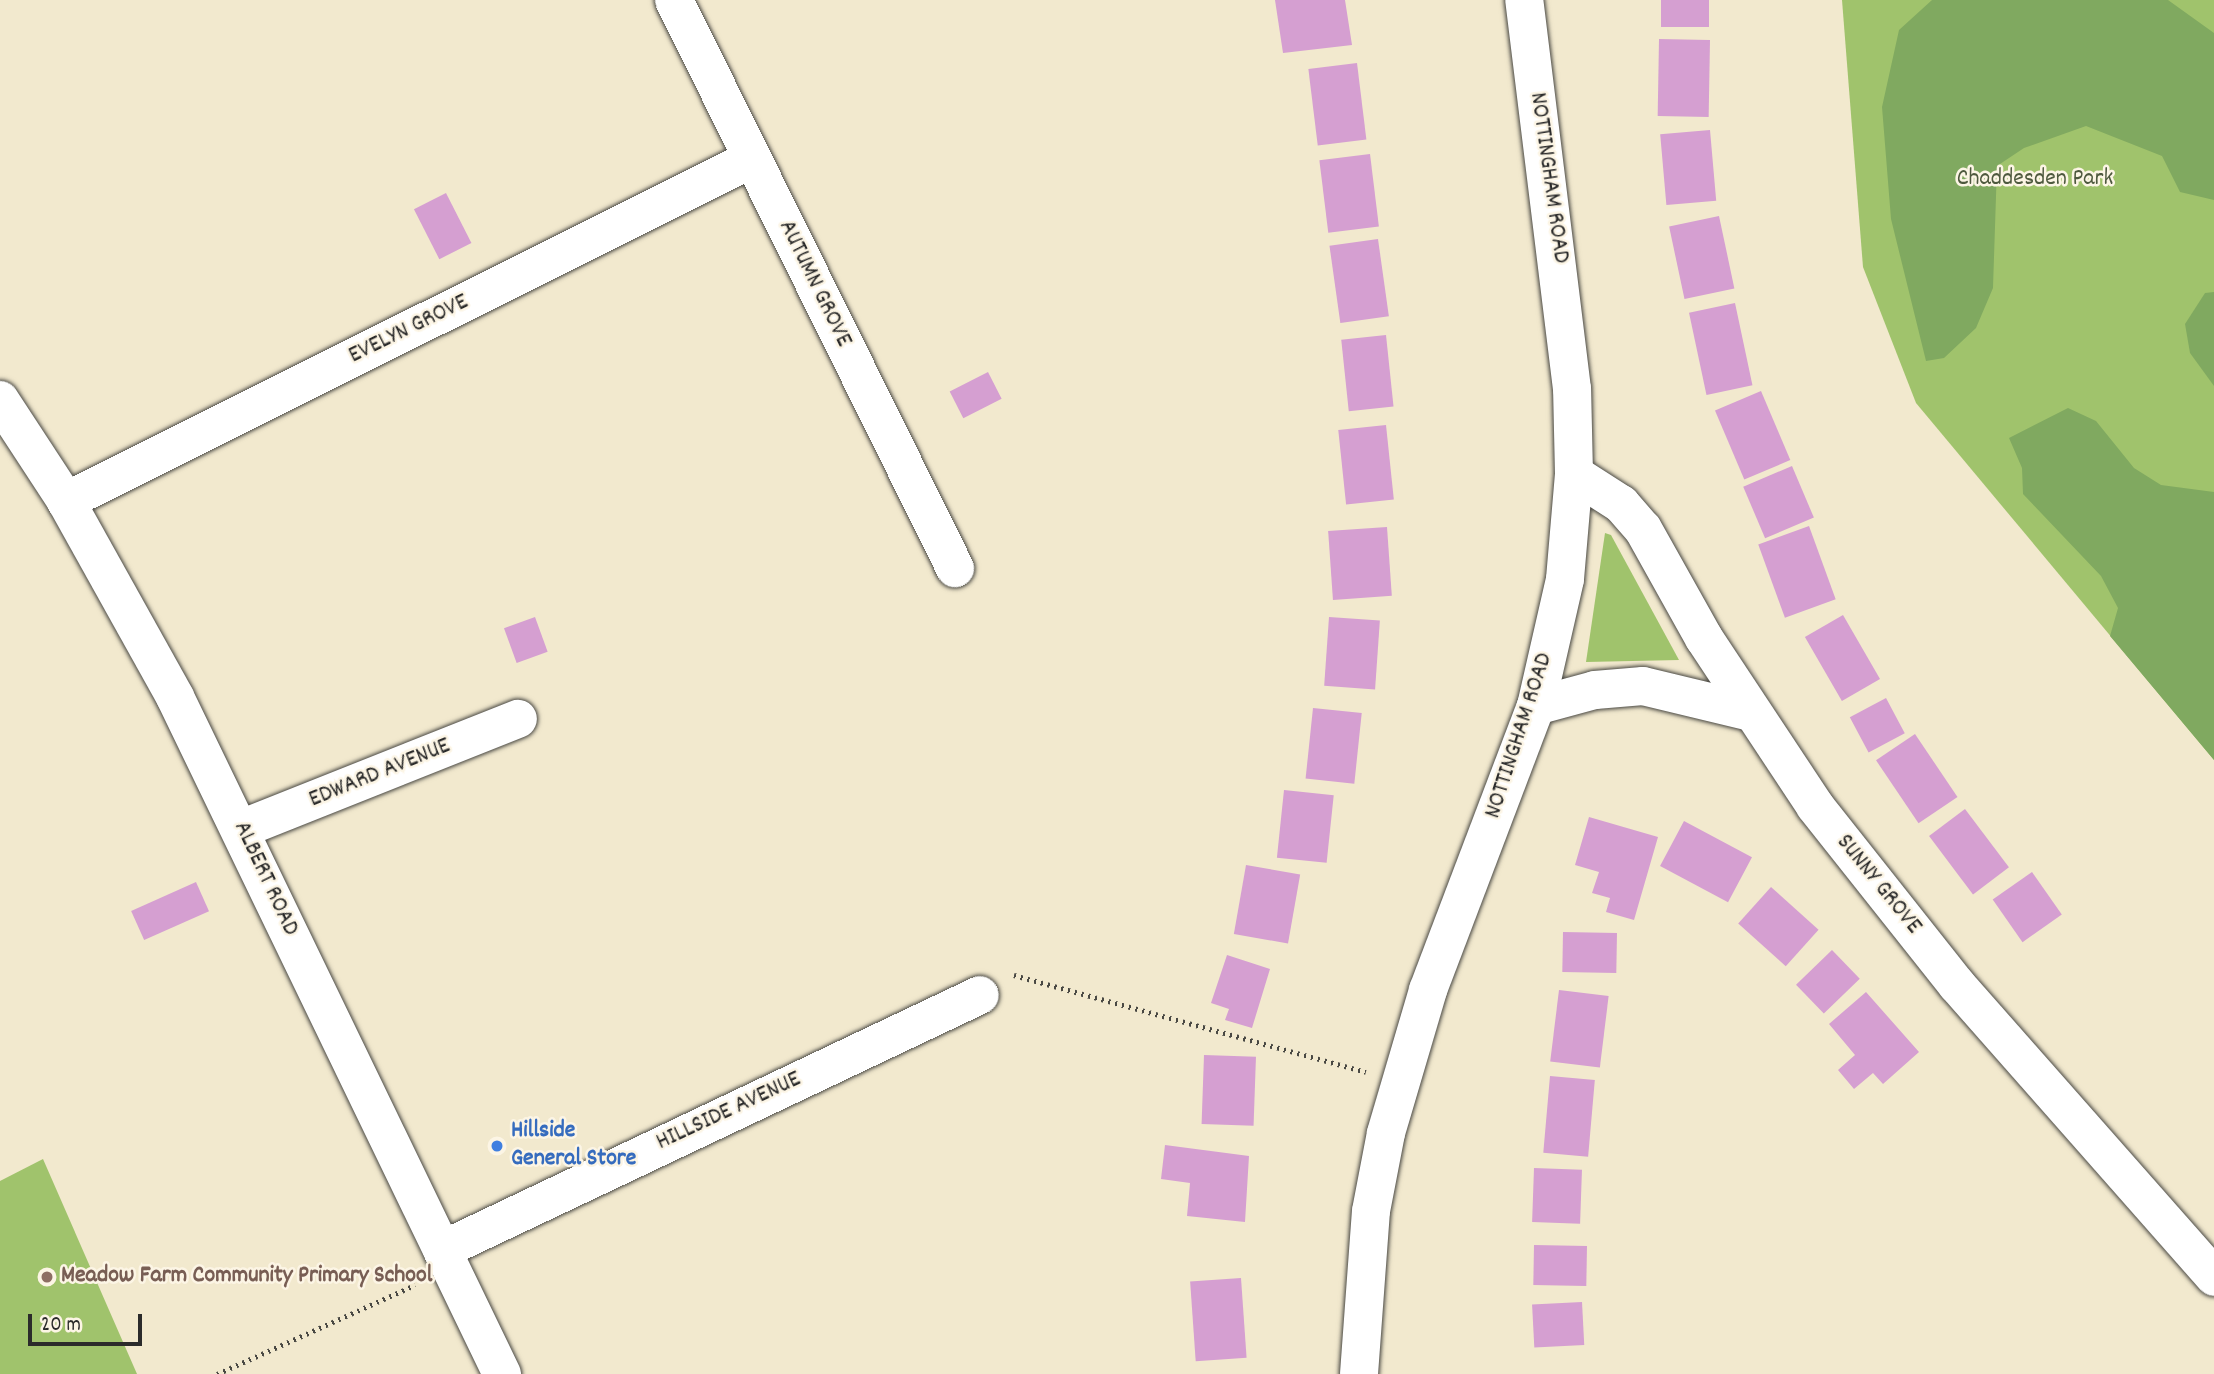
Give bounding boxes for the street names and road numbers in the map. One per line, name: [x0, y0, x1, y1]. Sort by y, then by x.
street label: NOTTINGHAM ROAD: [1522, 91, 1574, 265]
street label: AUTUMN GROVE: [771, 216, 857, 352]
street label: EVELYN GROVE: [345, 289, 473, 371]
street label: NOTTINGHAM ROAD: [1480, 650, 1560, 822]
street label: EDWARD AVENUE: [305, 733, 455, 815]
street label: ALBERT ROAD: [226, 817, 304, 941]
street label: SUNNY GROVE: [1829, 829, 1927, 941]
street label: HILLSIDE AVENUE: [652, 1066, 806, 1158]

